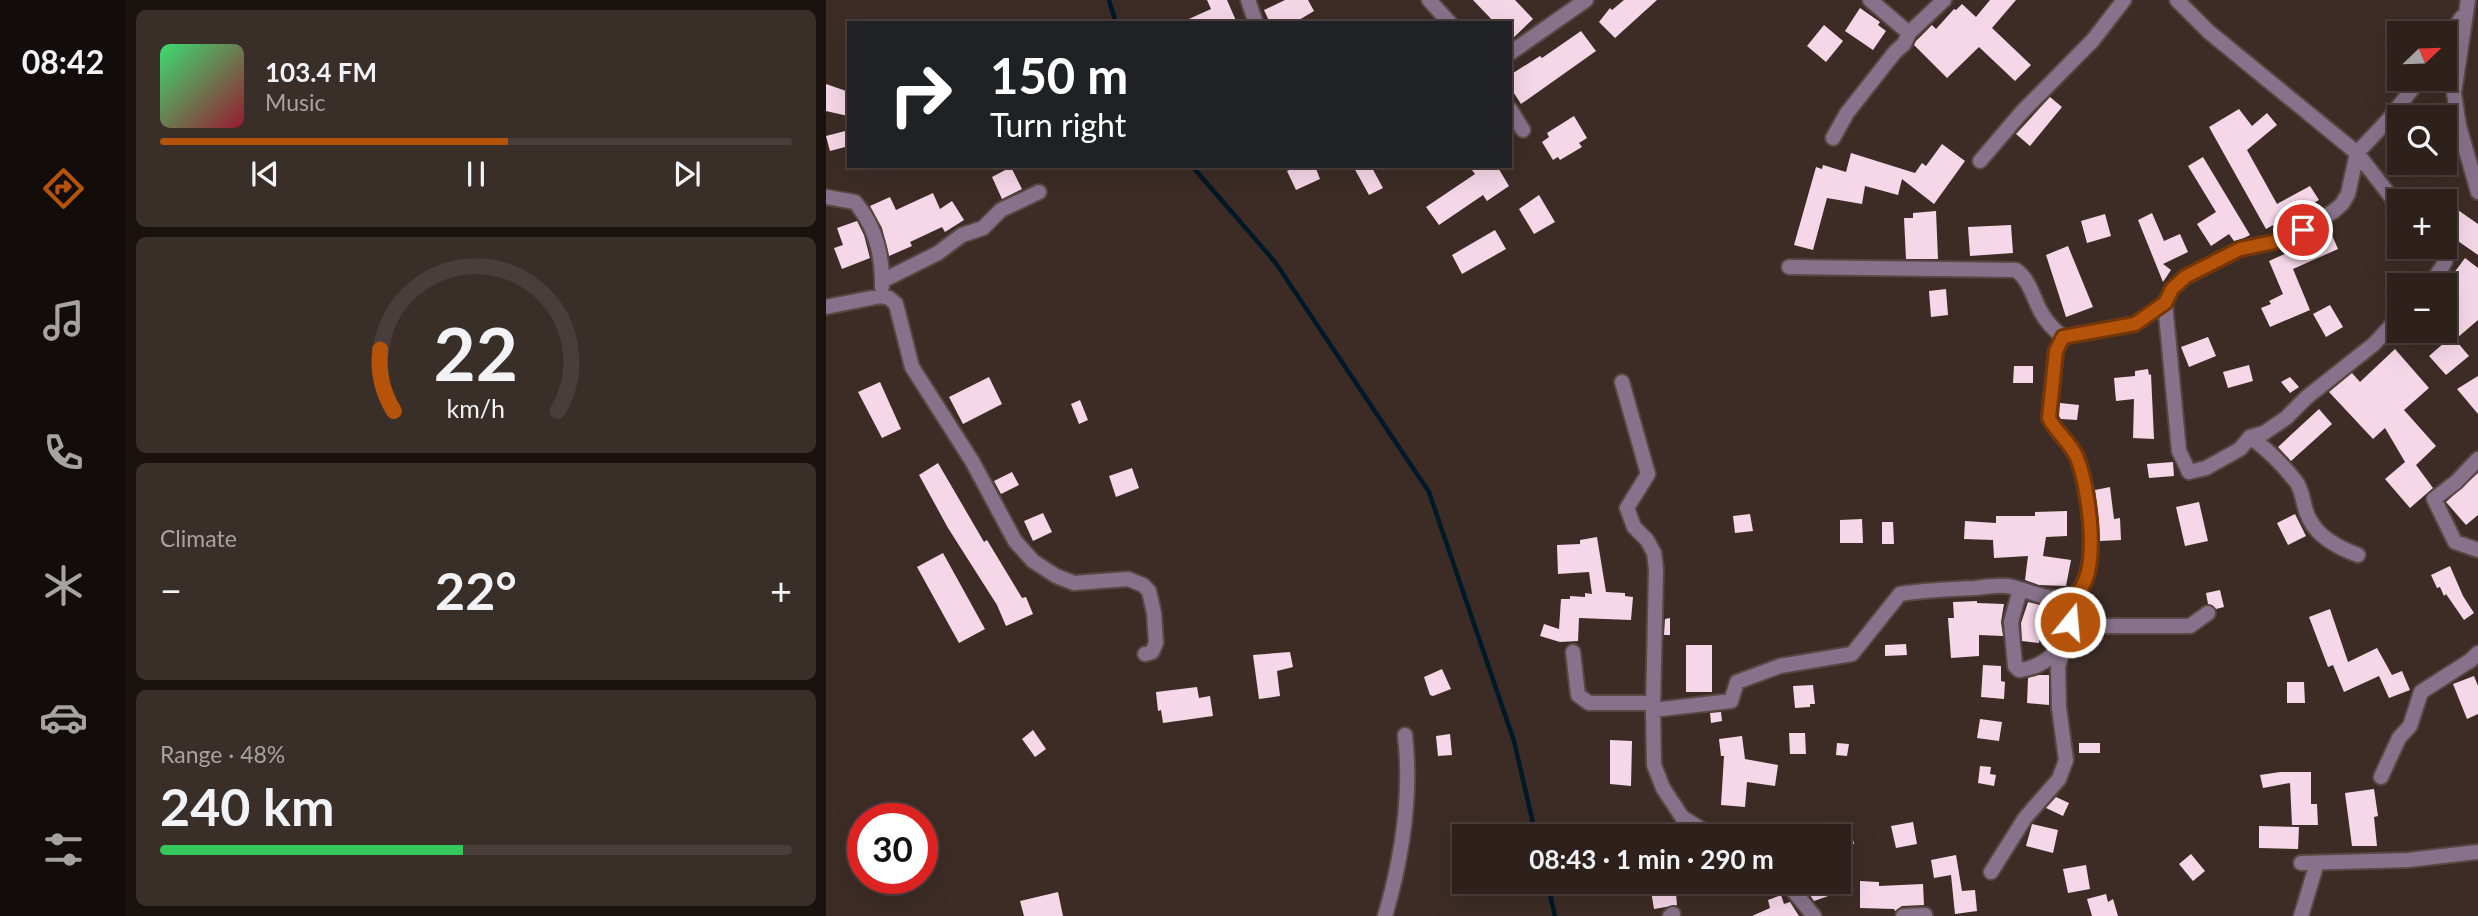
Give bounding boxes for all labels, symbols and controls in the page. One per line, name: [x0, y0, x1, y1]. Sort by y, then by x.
north arrow: [2387, 21, 2457, 91]
map controls: [2387, 21, 2457, 343]
text: 08:42: [22, 42, 104, 81]
text: 150 m: [990, 46, 1128, 104]
icon: right: [875, 49, 966, 140]
text: 103.4 FM: [265, 56, 377, 88]
text: Music: [265, 88, 325, 116]
text: Turn right: [990, 105, 1126, 144]
button: search: [2387, 105, 2457, 175]
icon: previous: [246, 155, 284, 193]
icon: pause: [457, 155, 495, 193]
icon: next: [668, 155, 706, 193]
icon: directions: [39, 164, 88, 213]
button: +: [2387, 189, 2457, 259]
pin: [2273, 200, 2333, 260]
icon: arrive: [2284, 211, 2322, 249]
button: −: [2387, 273, 2457, 343]
icon: music: [39, 296, 88, 345]
text: 22: [434, 309, 518, 397]
text: km/h: [447, 393, 505, 423]
icon: phone: [39, 428, 88, 477]
text: Climate: [160, 524, 237, 552]
text: 22°: [435, 559, 517, 621]
icon: climate: [39, 561, 88, 610]
text: −: [160, 567, 182, 613]
text: +: [770, 567, 792, 613]
position arrow: [2033, 585, 2107, 659]
icon: car: [39, 693, 88, 742]
text: Range · 48%: [160, 740, 285, 768]
text: 240 km: [160, 775, 334, 837]
speed limit sign: 30: [847, 803, 938, 894]
icon: filters: [39, 825, 88, 874]
text: 08:43 · 1 min · 290 m: [1529, 843, 1774, 875]

